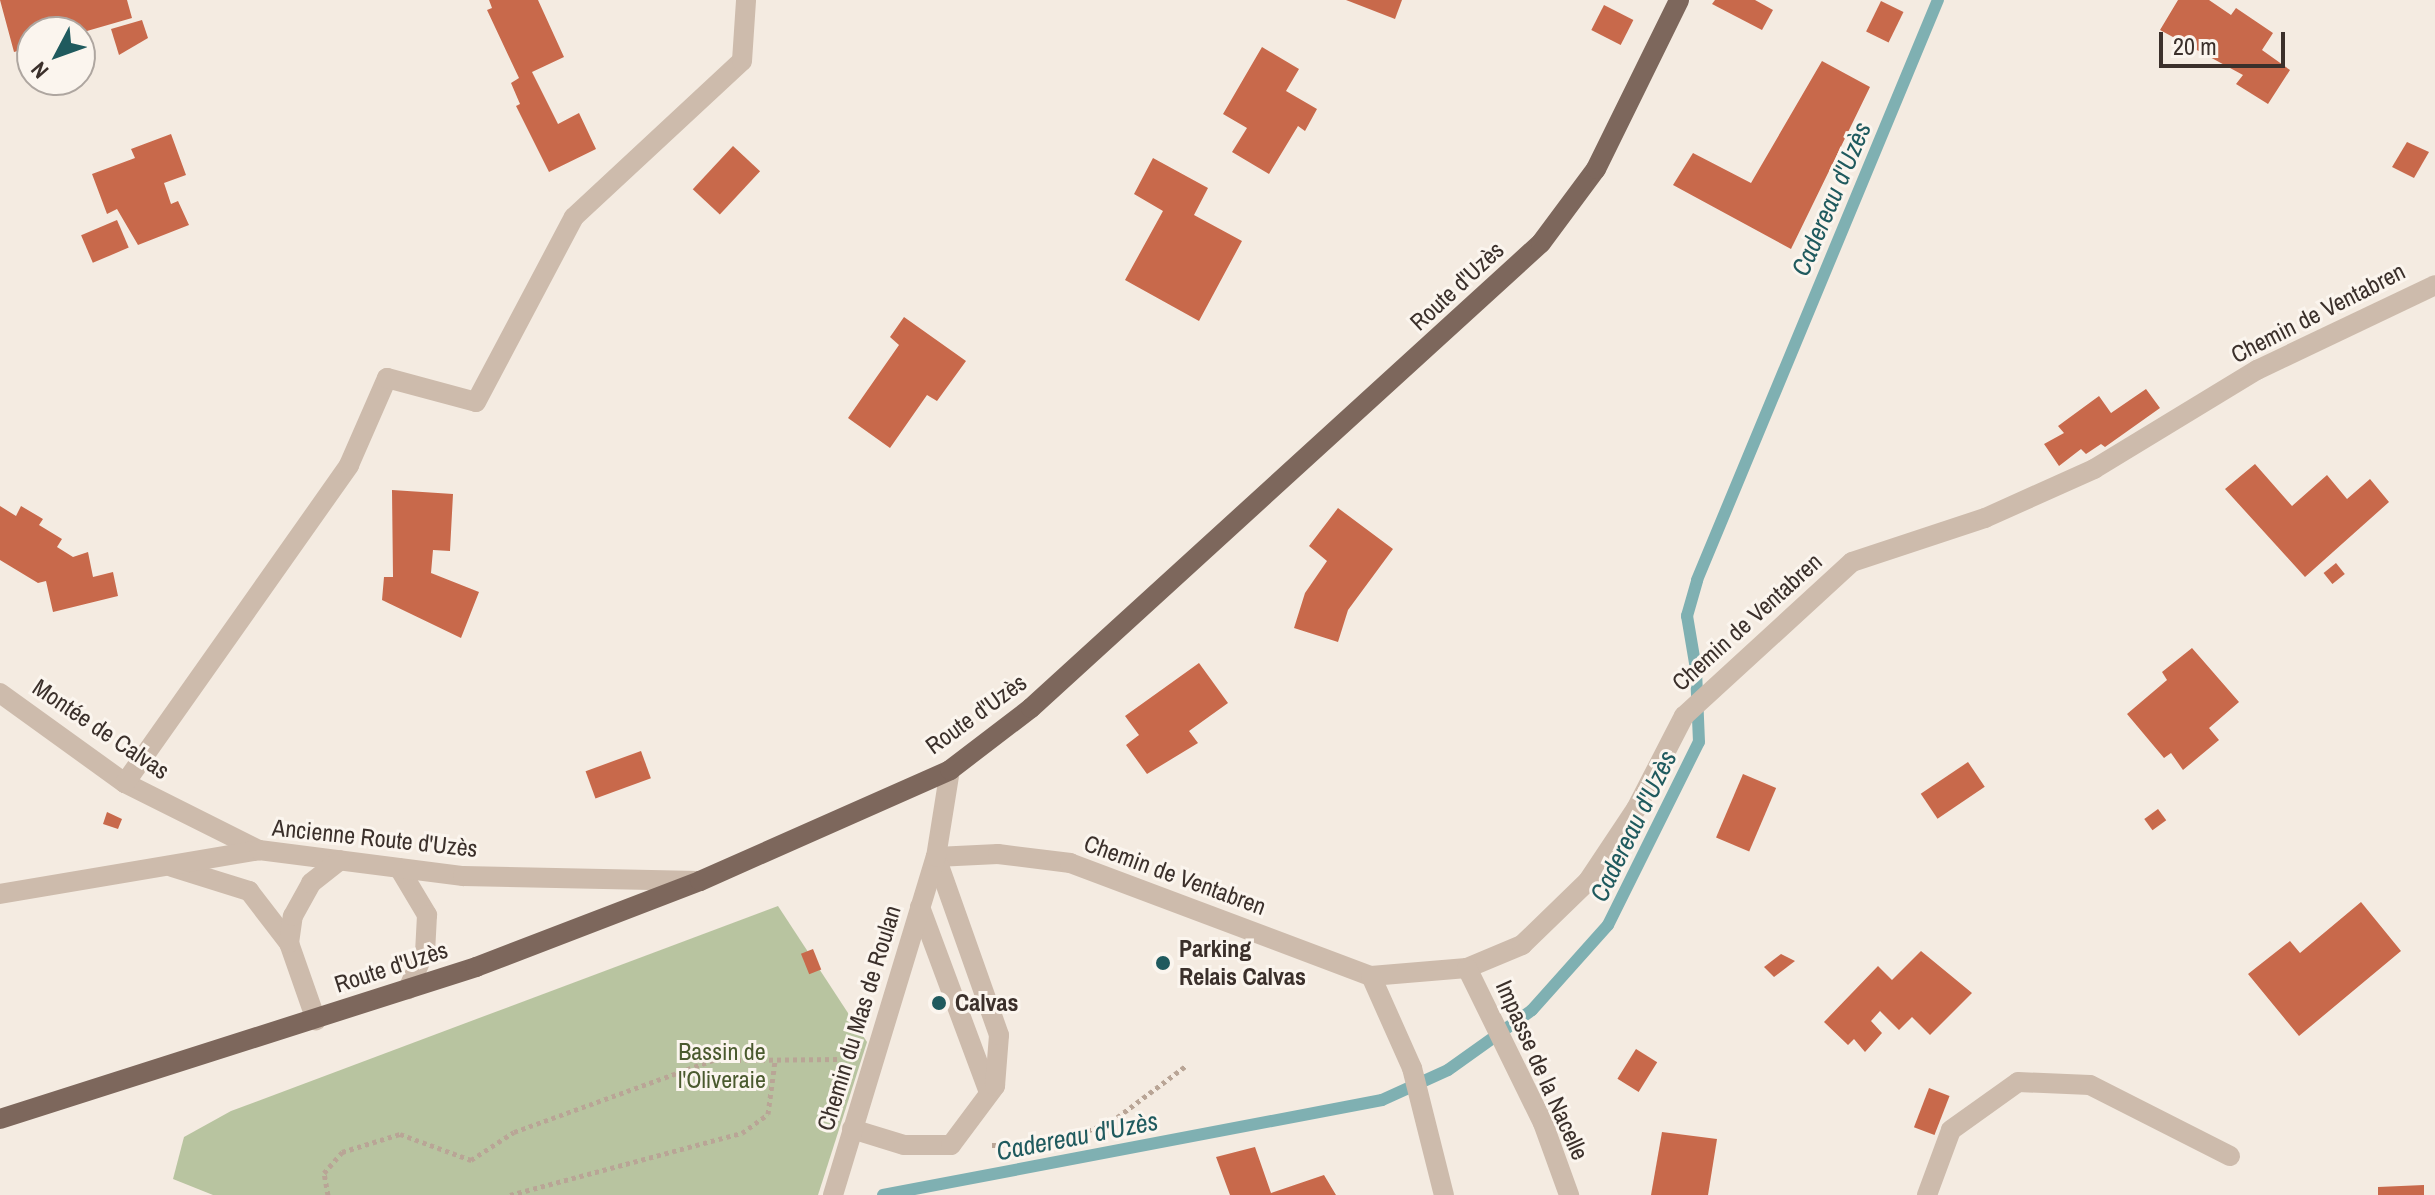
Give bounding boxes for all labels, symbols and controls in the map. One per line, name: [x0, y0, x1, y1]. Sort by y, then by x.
north arrow: [16, 16, 96, 96]
scale bar: [2163, 16, 2289, 66]
text: 20 m: [2173, 30, 2217, 62]
text: N: [24, 56, 55, 85]
water label: Cadereau d'Uzès: [1785, 117, 1877, 281]
street label: Route d'Uzès: [1404, 235, 1510, 337]
street label: Chemin de Ventabren: [2226, 257, 2410, 369]
street label: Chemin de Ventabren: [1666, 547, 1828, 697]
street label: Route d'Uzès: [920, 668, 1032, 760]
street label: Montée de Calvas: [27, 673, 175, 785]
water label: Cadereau d'Uzès: [1583, 745, 1683, 907]
street label: Ancienne Route d'Uzès: [271, 813, 479, 863]
street label: Chemin de Ventabren: [1080, 829, 1270, 921]
street label: Chemin du Mas de Roulan: [811, 902, 907, 1134]
street label: Route d'Uzès: [331, 935, 451, 999]
place label: Parking Relais Calvas: [1179, 935, 1306, 991]
marker: Parking Relais Calvas: [1154, 954, 1172, 972]
street label: Impasse de la Nacelle: [1489, 976, 1595, 1164]
place label: Calvas: [955, 989, 1018, 1017]
marker: Calvas: [930, 994, 948, 1012]
park label: Bassin de l'Oliveraie: [678, 1038, 766, 1094]
water label: Cadereau d'Uzès: [994, 1105, 1160, 1167]

